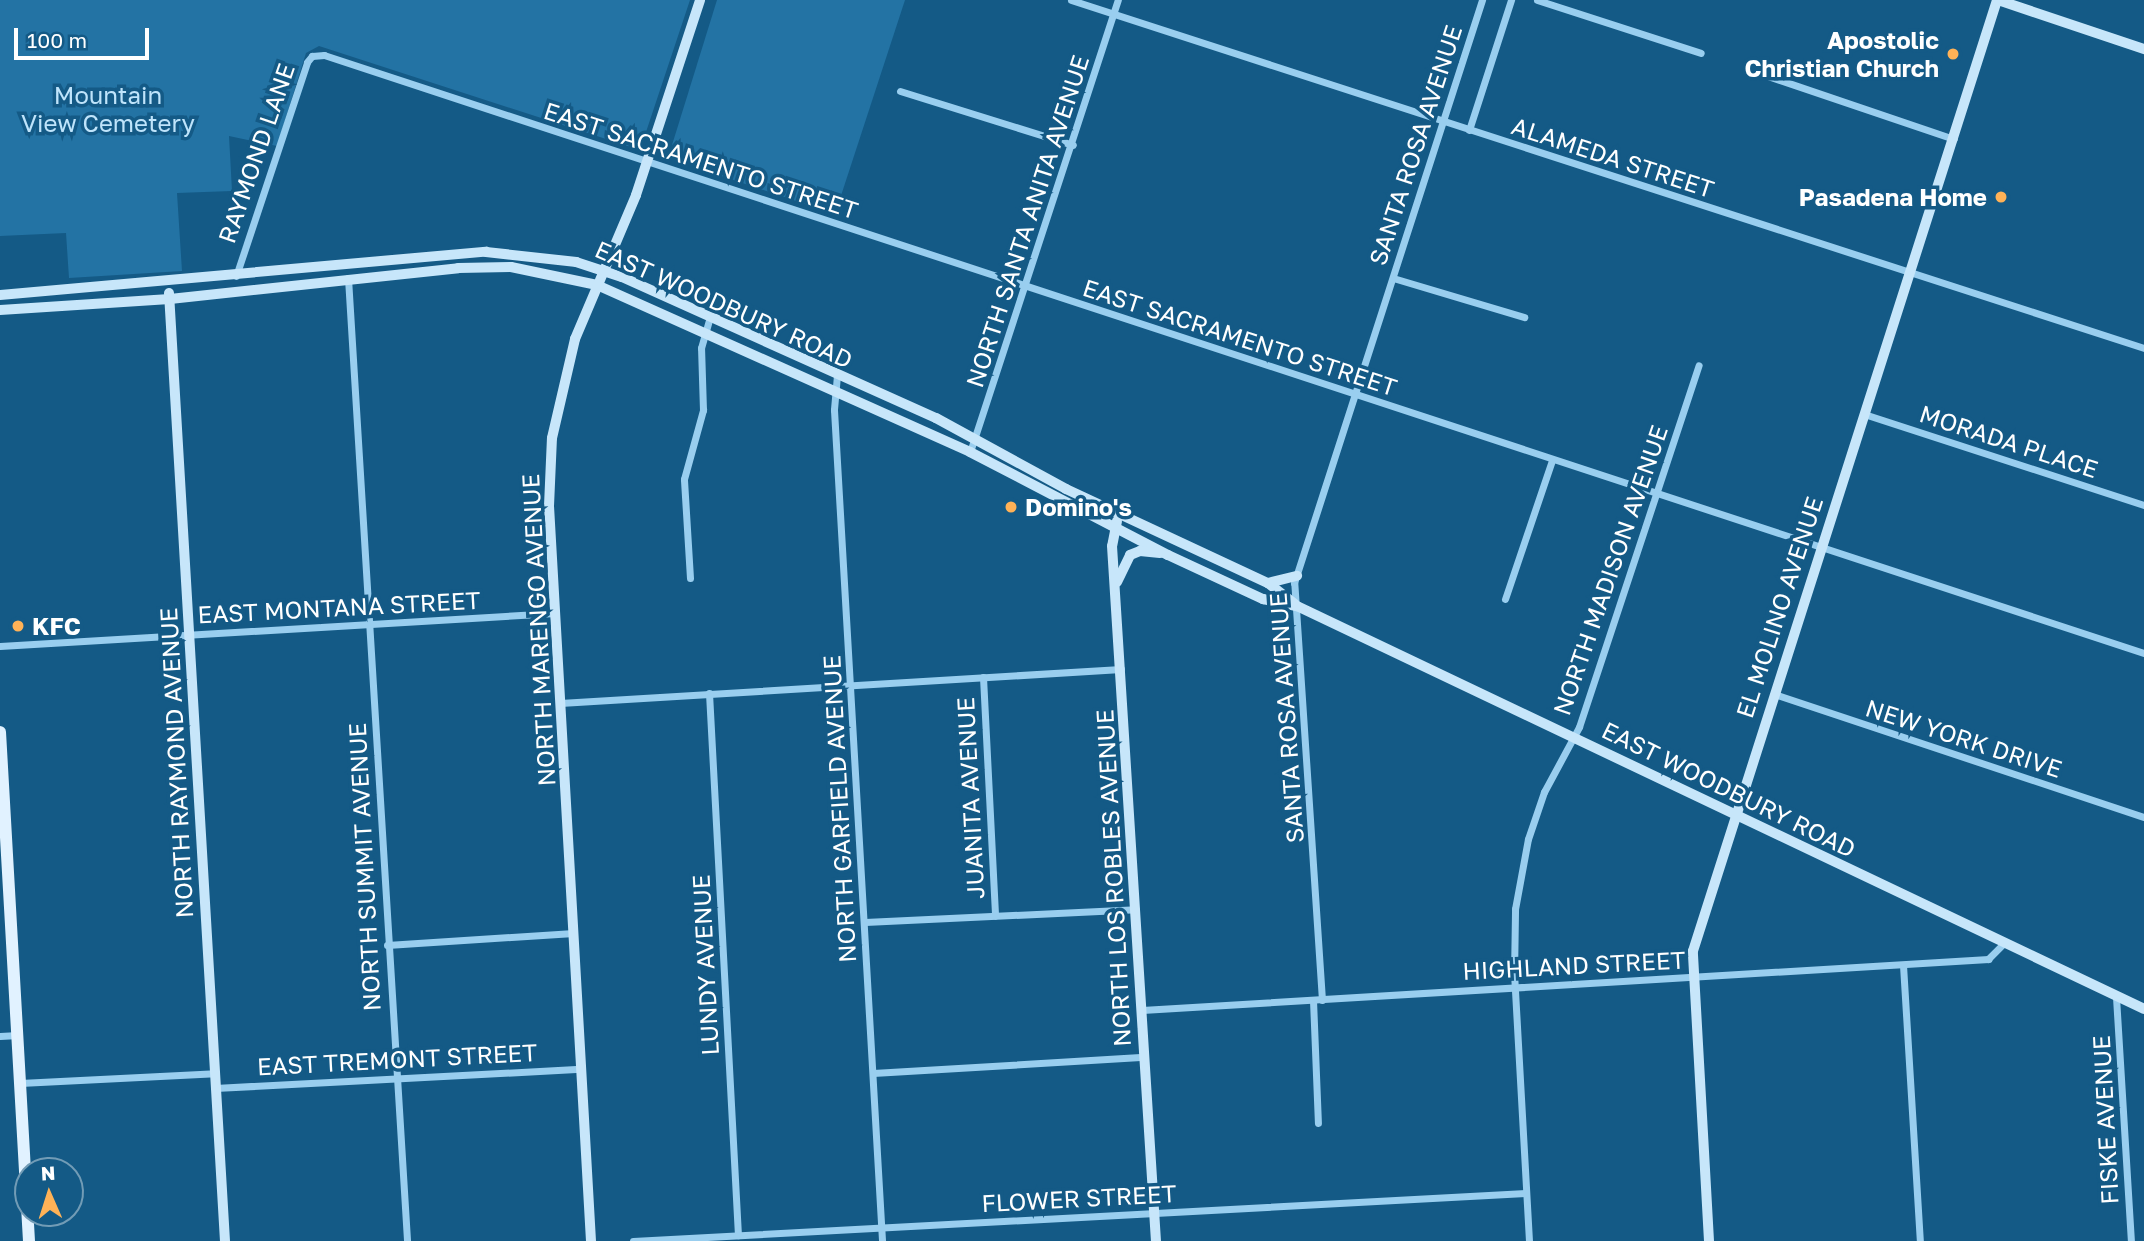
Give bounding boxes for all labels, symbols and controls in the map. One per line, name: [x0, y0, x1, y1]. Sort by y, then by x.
scale bar: [18, 14, 152, 58]
street label: SANTA ROSA AVENUE: [1363, 21, 1467, 269]
place label: Apostolic Christian Church: [1744, 26, 1939, 82]
text: 100 m: [27, 27, 87, 53]
marker: Apostolic Christian Church: [1945, 46, 1961, 62]
street label: NORTH SANTA ANITA AVENUE: [960, 51, 1094, 391]
street label: RAYMOND LANE: [212, 59, 300, 247]
park label: Mountain View Cemetery: [21, 81, 195, 137]
street label: EAST SACRAMENTO STREET: [540, 96, 862, 224]
street label: ALAMEDA STREET: [1508, 111, 1718, 203]
place label: Pasadena Home: [1799, 183, 1987, 211]
marker: Pasadena Home: [1993, 189, 2009, 205]
street label: EAST WOODBURY ROAD: [591, 234, 857, 374]
street label: EAST SACRAMENTO STREET: [1079, 273, 1401, 401]
street label: MORADA PLACE: [1916, 399, 2102, 483]
street label: NORTH MADISON AVENUE: [1547, 421, 1673, 719]
street label: NORTH MARENGO AVENUE: [515, 473, 561, 787]
place label: Domino's: [1025, 493, 1132, 521]
street label: EL MOLINO AVENUE: [1730, 493, 1828, 721]
marker: Domino's: [1003, 499, 1019, 515]
street label: EAST MONTANA STREET: [197, 585, 481, 629]
street label: SANTA ROSA AVENUE: [1263, 592, 1309, 844]
street label: NORTH RAYMOND AVENUE: [153, 607, 199, 919]
place label: KFC: [32, 612, 81, 640]
marker: KFC: [10, 618, 26, 634]
street label: NORTH GARFIELD AVENUE: [817, 654, 861, 964]
street label: NEW YORK DRIVE: [1862, 693, 2066, 783]
street label: JUANITA AVENUE: [950, 696, 990, 900]
street label: NORTH LOS ROBLES AVENUE: [1090, 709, 1136, 1047]
street label: EAST WOODBURY ROAD: [1597, 715, 1861, 863]
street label: NORTH SUMMIT AVENUE: [342, 722, 386, 1012]
street label: LUNDY AVENUE: [686, 874, 724, 1056]
street label: HIGHLAND STREET: [1462, 945, 1686, 985]
street label: FISKE AVENUE: [2086, 1035, 2124, 1205]
street label: EAST TREMONT STREET: [256, 1037, 538, 1081]
north arrow: [14, 1157, 84, 1227]
text: N: [40, 1161, 56, 1184]
street label: FLOWER STREET: [981, 1179, 1177, 1217]

